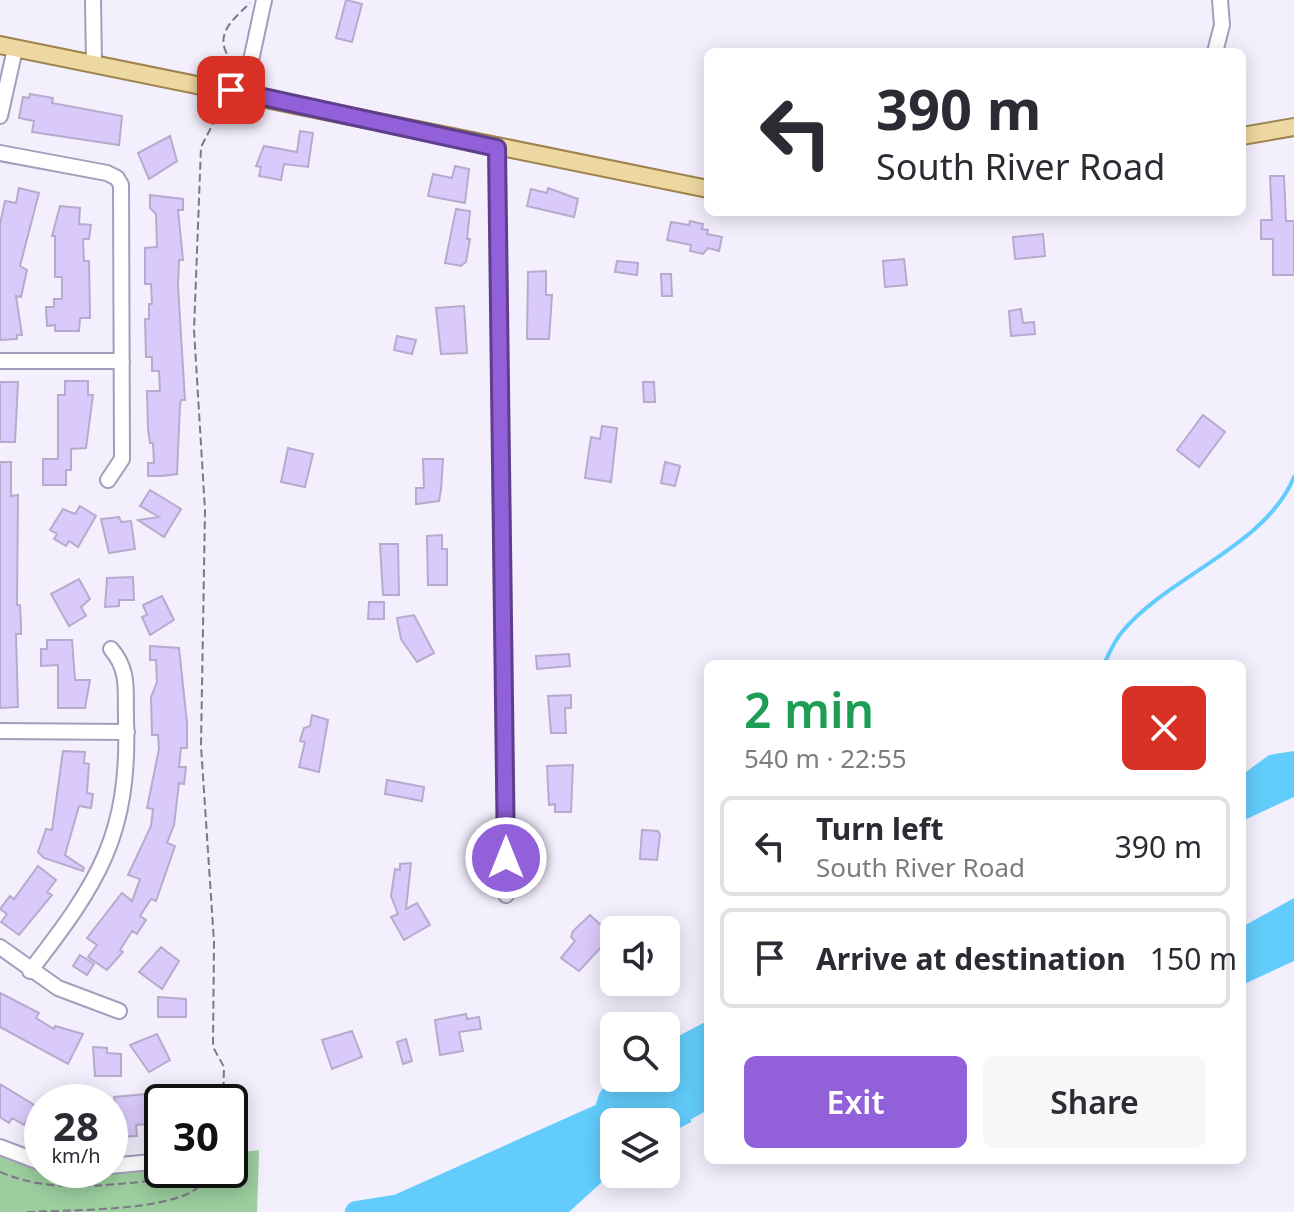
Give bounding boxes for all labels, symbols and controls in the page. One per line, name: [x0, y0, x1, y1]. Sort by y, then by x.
pin: [197, 56, 265, 124]
icon: arrive: [209, 68, 253, 112]
text: 390 m: [876, 70, 1041, 146]
icon: left: [744, 80, 848, 184]
text: South River Road: [876, 142, 1165, 191]
text: 2 min: [744, 677, 874, 742]
button: close: [1122, 686, 1206, 770]
text: 540 m · 22:55: [744, 740, 907, 776]
text: Turn left: [816, 808, 944, 849]
position arrow: [464, 816, 548, 900]
icon: left: [748, 824, 792, 868]
text: 390 m: [1115, 826, 1202, 867]
text: South River Road: [816, 849, 1025, 885]
map controls: [600, 916, 680, 1188]
button: sound: [600, 916, 680, 996]
icon: arrive: [748, 936, 792, 980]
text: Arrive at destination: [816, 938, 1126, 979]
text: 150 m: [1150, 938, 1237, 979]
button: search: [600, 1012, 680, 1092]
button: Exit: [744, 1056, 967, 1148]
button: Share: [983, 1056, 1206, 1148]
speed limit sign: 30: [144, 1084, 248, 1188]
text: 28: [53, 1098, 99, 1153]
button: layers: [600, 1108, 680, 1188]
text: km/h: [51, 1142, 101, 1169]

